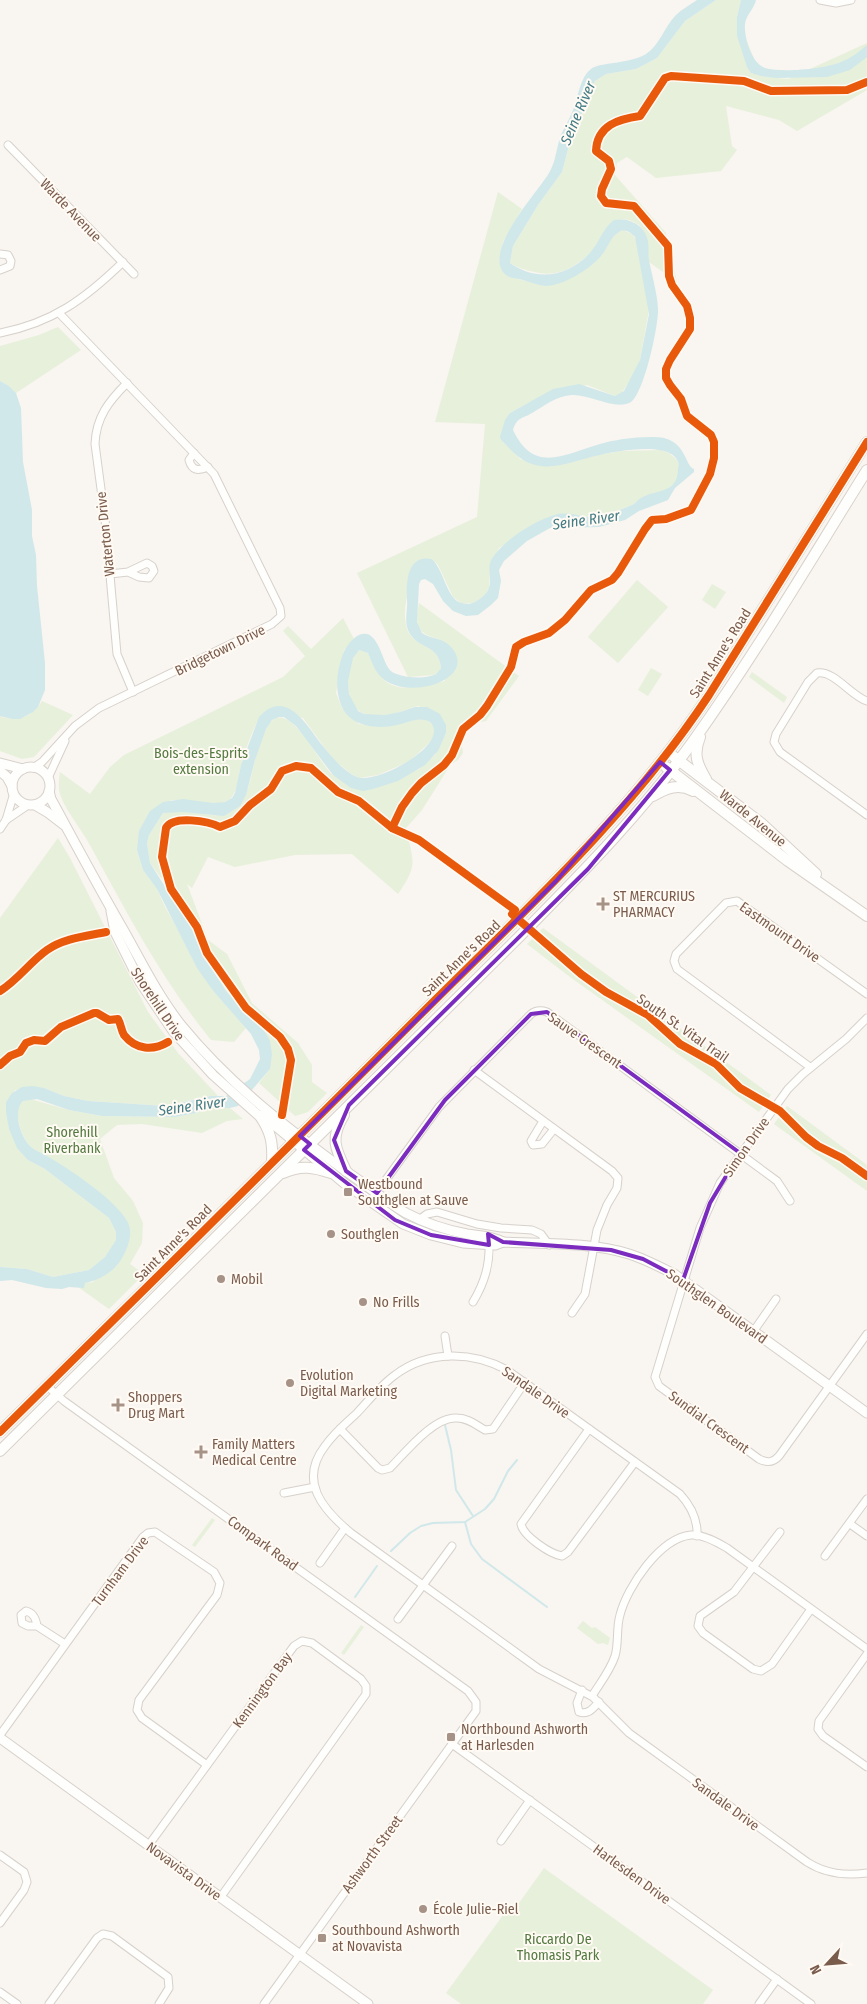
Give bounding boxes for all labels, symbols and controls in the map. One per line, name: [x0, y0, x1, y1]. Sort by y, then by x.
water label: Seine River: [556, 78, 600, 148]
street label: Warde Avenue: [36, 175, 105, 246]
street label: Waterton Drive: [93, 491, 118, 577]
water label: Seine River: [550, 506, 621, 534]
street label: Saint Anne's Road: [686, 605, 755, 701]
street label: Bridgetown Drive: [172, 621, 268, 680]
park label: Bois-des-Esprits extension: [154, 745, 248, 778]
street label: Warde Avenue: [716, 786, 790, 851]
place label: ST MERCURIUS PHARMACY: [613, 888, 695, 921]
marker: ST MERCURIUS PHARMACY: [597, 898, 609, 910]
street label: Eastmount Drive: [736, 898, 823, 966]
street label: Saint Anne's Road: [419, 917, 504, 1000]
street label: Shorehill Drive: [127, 965, 188, 1044]
street label: South St. Vital Trail: [634, 990, 732, 1067]
street label: Sauve Crescent: [544, 1009, 625, 1072]
water label: Seine River: [156, 1092, 227, 1120]
street label: Simon Drive: [720, 1114, 773, 1180]
park label: Shorehill Riverbank: [43, 1124, 101, 1157]
place label: Westbound Southglen at Sauve: [358, 1176, 468, 1209]
marker: Westbound Southglen at Sauve: [342, 1186, 354, 1198]
street label: Saint Anne's Road: [131, 1201, 216, 1286]
place label: Southglen: [341, 1226, 399, 1243]
marker: Southglen: [325, 1228, 337, 1240]
street label: Southglen Boulevard: [663, 1265, 770, 1348]
place label: Mobil: [231, 1271, 263, 1288]
marker: Mobil: [215, 1273, 227, 1285]
place label: No Frills: [373, 1294, 420, 1311]
marker: No Frills: [357, 1296, 369, 1308]
street label: Sandale Drive: [499, 1363, 573, 1422]
place label: Evolution Digital Marketing: [300, 1367, 397, 1400]
marker: Evolution Digital Marketing: [284, 1377, 296, 1389]
street label: Sundial Crescent: [665, 1388, 753, 1458]
place label: Shoppers Drug Mart: [128, 1389, 185, 1422]
marker: Shoppers Drug Mart: [112, 1399, 124, 1411]
place label: Family Matters Medical Centre: [212, 1436, 297, 1469]
marker: Family Matters Medical Centre: [194, 1445, 208, 1459]
street label: Compark Road: [224, 1512, 301, 1575]
street label: Turnham Drive: [88, 1533, 152, 1610]
street label: Kennington Bay: [229, 1649, 296, 1731]
place label: Northbound Ashworth at Harlesden: [461, 1721, 588, 1754]
marker: Northbound Ashworth at Harlesden: [445, 1731, 457, 1743]
street label: Sandale Drive: [689, 1774, 763, 1835]
street label: Ashworth Street: [339, 1812, 407, 1896]
street label: Novavista Drive: [143, 1839, 225, 1904]
street label: Harlesden Drive: [590, 1841, 674, 1908]
place label: École Julie-Riel: [433, 1900, 519, 1918]
marker: École Julie-Riel: [417, 1903, 429, 1915]
place label: Southbound Ashworth at Novavista: [332, 1922, 460, 1955]
park label: Riccardo De Thomasis Park: [517, 1931, 600, 1964]
marker: Southbound Ashworth at Novavista: [316, 1932, 328, 1944]
north arrow: [802, 1939, 852, 1989]
text: N: [806, 1962, 825, 1977]

